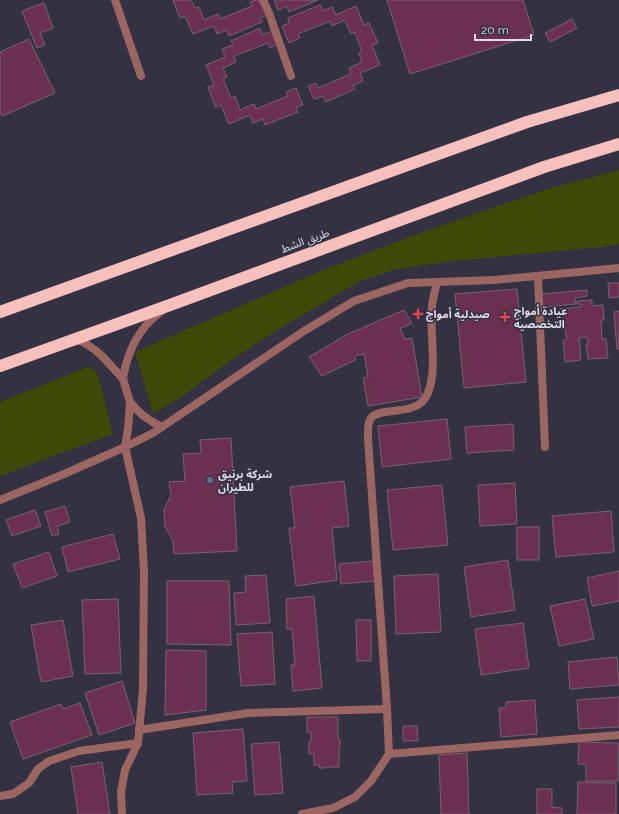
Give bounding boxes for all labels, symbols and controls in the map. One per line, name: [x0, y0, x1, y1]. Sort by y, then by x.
scale bar: [475, 16, 531, 42]
text: 20 m: [481, 23, 509, 37]
street label: طريق الشط: [279, 226, 331, 256]
place label: عيادة أمواج التخصصية: [514, 304, 567, 331]
place label: صيدلية أمواج: [426, 307, 490, 322]
marker: صيدلية أمواج: [413, 309, 423, 319]
marker: عيادة أمواج التخصصية: [499, 311, 511, 323]
place label: شركة برنيق للطيران: [218, 468, 272, 494]
marker: شركة برنيق للطيران: [205, 475, 215, 485]

